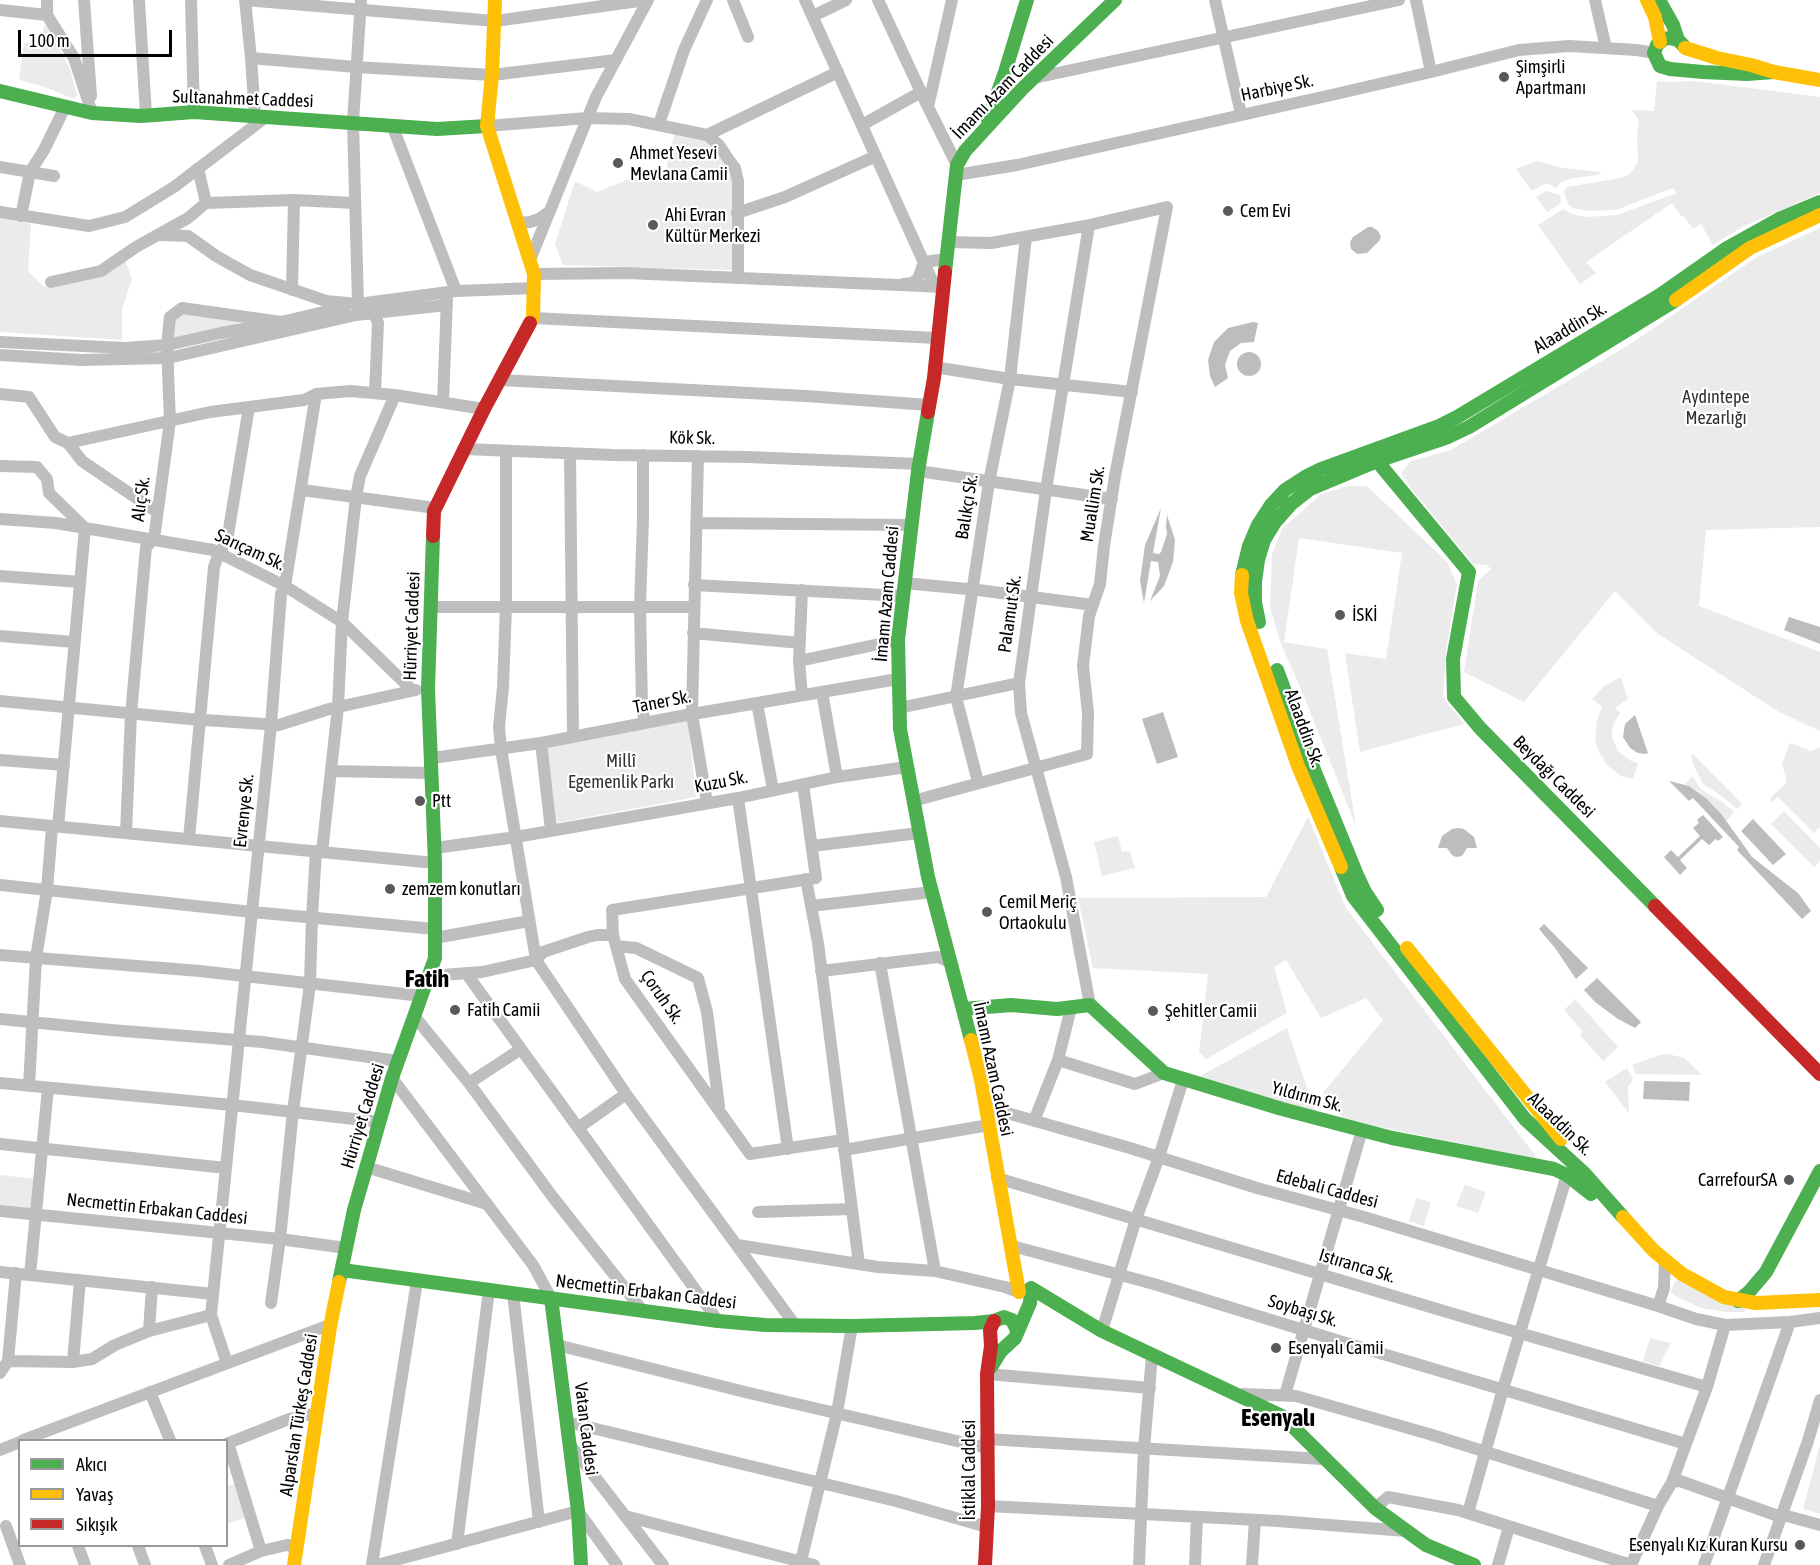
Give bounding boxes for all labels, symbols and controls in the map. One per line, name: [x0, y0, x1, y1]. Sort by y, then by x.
scale bar: [21, 18, 176, 56]
text: 100 m: [29, 30, 70, 51]
street label: İmamı Azam Caddesi: [948, 30, 1058, 144]
place label: Şimşirli Apartmanı: [1516, 56, 1586, 98]
street label: Harbiye Sk.: [1239, 70, 1315, 106]
marker: Şimşirli Apartmanı: [1497, 70, 1511, 84]
street label: Sultanahmet Caddesi: [172, 86, 314, 112]
place label: Ahmet Yesevi Mevlana Camii: [630, 142, 728, 184]
marker: Ahmet Yesevi Mevlana Camii: [611, 156, 625, 170]
place label: Cem Evi: [1240, 200, 1291, 222]
place label: Ahi Evran Kültür Merkezi: [665, 204, 761, 246]
marker: Cem Evi: [1221, 204, 1235, 218]
marker: Ahi Evran Kültür Merkezi: [646, 218, 660, 232]
street label: Alaaddin Sk.: [1530, 298, 1610, 358]
park label: Aydıntepe Mezarlığı: [1682, 386, 1750, 428]
street label: Kök Sk.: [669, 427, 715, 449]
street label: Muallim Sk.: [1076, 464, 1110, 544]
street label: Balıkçı Sk.: [951, 473, 983, 541]
street label: Alıç Sk.: [127, 475, 155, 523]
street label: Sarıçam Sk.: [212, 524, 288, 576]
street label: İmamı Azam Caddesi: [870, 525, 904, 663]
street label: Hürriyet Caddesi: [399, 571, 425, 681]
street label: Palamut Sk.: [994, 574, 1026, 654]
place label: İSKİ: [1352, 604, 1378, 626]
marker: İSKİ: [1333, 608, 1347, 622]
street label: Taner Sk.: [631, 686, 693, 718]
street label: Alaaddin Sk.: [1280, 686, 1328, 770]
street label: Beydağı Caddesi: [1508, 731, 1600, 823]
park label: Millî Egemenlik Parkı: [568, 750, 674, 792]
street label: Kuzu Sk.: [693, 766, 749, 798]
street label: Evrenye Sk.: [229, 773, 259, 849]
place label: Ptt: [432, 790, 451, 812]
marker: Ptt: [413, 794, 427, 808]
place label: zemzem konutları: [402, 878, 521, 900]
marker: zemzem konutları: [383, 882, 397, 896]
place label: Cemil Meriç Ortaokulu: [999, 891, 1076, 934]
marker: Cemil Meriç Ortaokulu: [980, 905, 994, 919]
district label: Fatih: [405, 965, 449, 993]
street label: Çoruh Sk.: [636, 966, 688, 1028]
place label: Fatih Camii: [467, 999, 540, 1021]
street label: İmamı Azam Caddesi: [968, 1000, 1018, 1138]
place label: Şehitler Camii: [1165, 1000, 1257, 1022]
marker: Fatih Camii: [448, 1003, 462, 1017]
marker: Şehitler Camii: [1146, 1004, 1160, 1018]
street label: Hürriyet Caddesi: [337, 1061, 389, 1171]
street label: Yıldırım Sk.: [1269, 1077, 1345, 1117]
street label: Alaaddin Sk.: [1523, 1088, 1597, 1160]
street label: Edebali Caddesi: [1274, 1165, 1380, 1213]
place label: CarrefourSA: [1698, 1169, 1777, 1191]
marker: CarrefourSA: [1782, 1173, 1796, 1187]
street label: Necmettin Erbakan Caddesi: [65, 1189, 249, 1229]
street label: Istıranca Sk.: [1316, 1244, 1398, 1288]
street label: Necmettin Erbakan Caddesi: [554, 1270, 738, 1314]
street label: Soybaşı Sk.: [1266, 1290, 1340, 1332]
street label: Alparslan Türkeş Caddesi: [275, 1332, 323, 1498]
place label: Esenyalı Camii: [1288, 1337, 1384, 1359]
marker: Esenyalı Camii: [1269, 1341, 1283, 1355]
street label: Vatan Caddesi: [570, 1381, 602, 1477]
district label: Esenyalı: [1241, 1404, 1315, 1432]
street label: İstiklal Caddesi: [958, 1420, 980, 1520]
legend: [18, 1439, 228, 1547]
text: Akıcı: [76, 1454, 107, 1475]
text: Yavaş: [76, 1484, 113, 1505]
text: Sıkışık: [76, 1514, 118, 1535]
place label: Esenyalı Kız Kuran Kursu: [1629, 1534, 1788, 1556]
marker: Esenyalı Kız Kuran Kursu: [1793, 1538, 1807, 1552]

